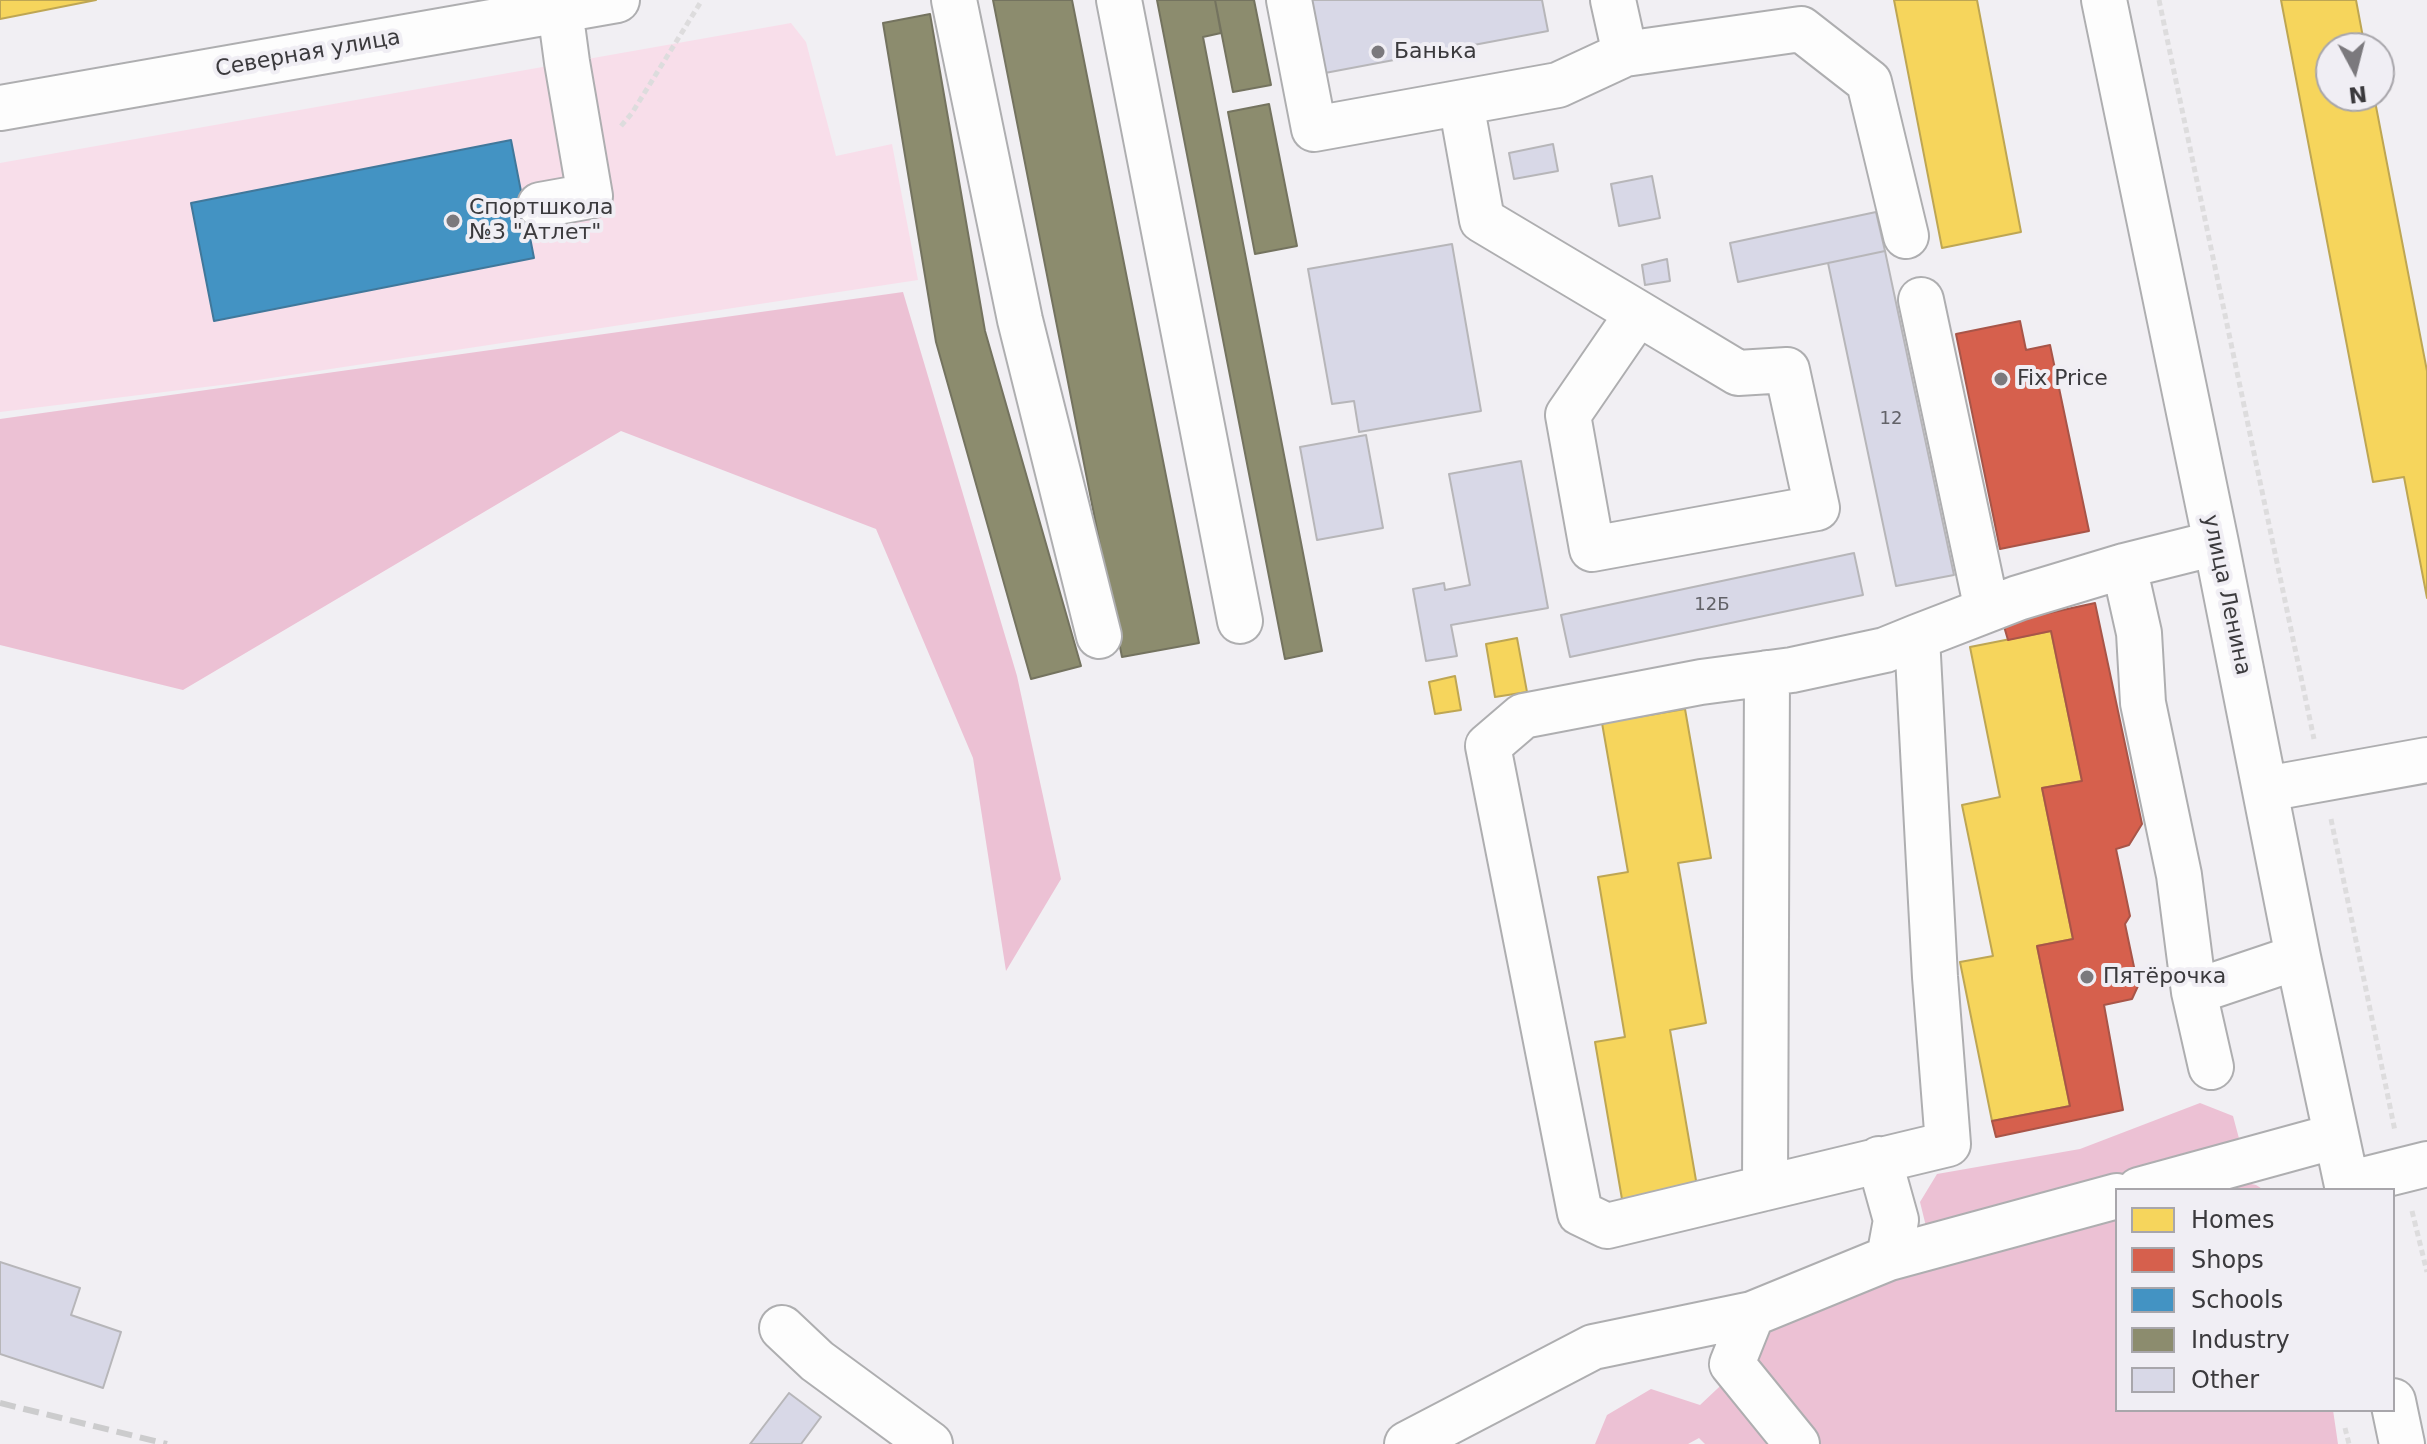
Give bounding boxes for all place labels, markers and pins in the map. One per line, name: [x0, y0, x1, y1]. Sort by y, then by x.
place label: Банька: [1394, 39, 1477, 65]
marker: Банька: [1369, 43, 1387, 61]
place label: Спортшкола №3 "Атлет": [469, 195, 613, 246]
marker: Спортшкола №3 "Атлет": [444, 212, 462, 230]
place label: Fix Price: [2017, 366, 2108, 392]
marker: Fix Price: [1992, 370, 2010, 388]
place label: Пятёрочка: [2103, 964, 2226, 990]
marker: Пятёрочка: [2078, 968, 2096, 986]

